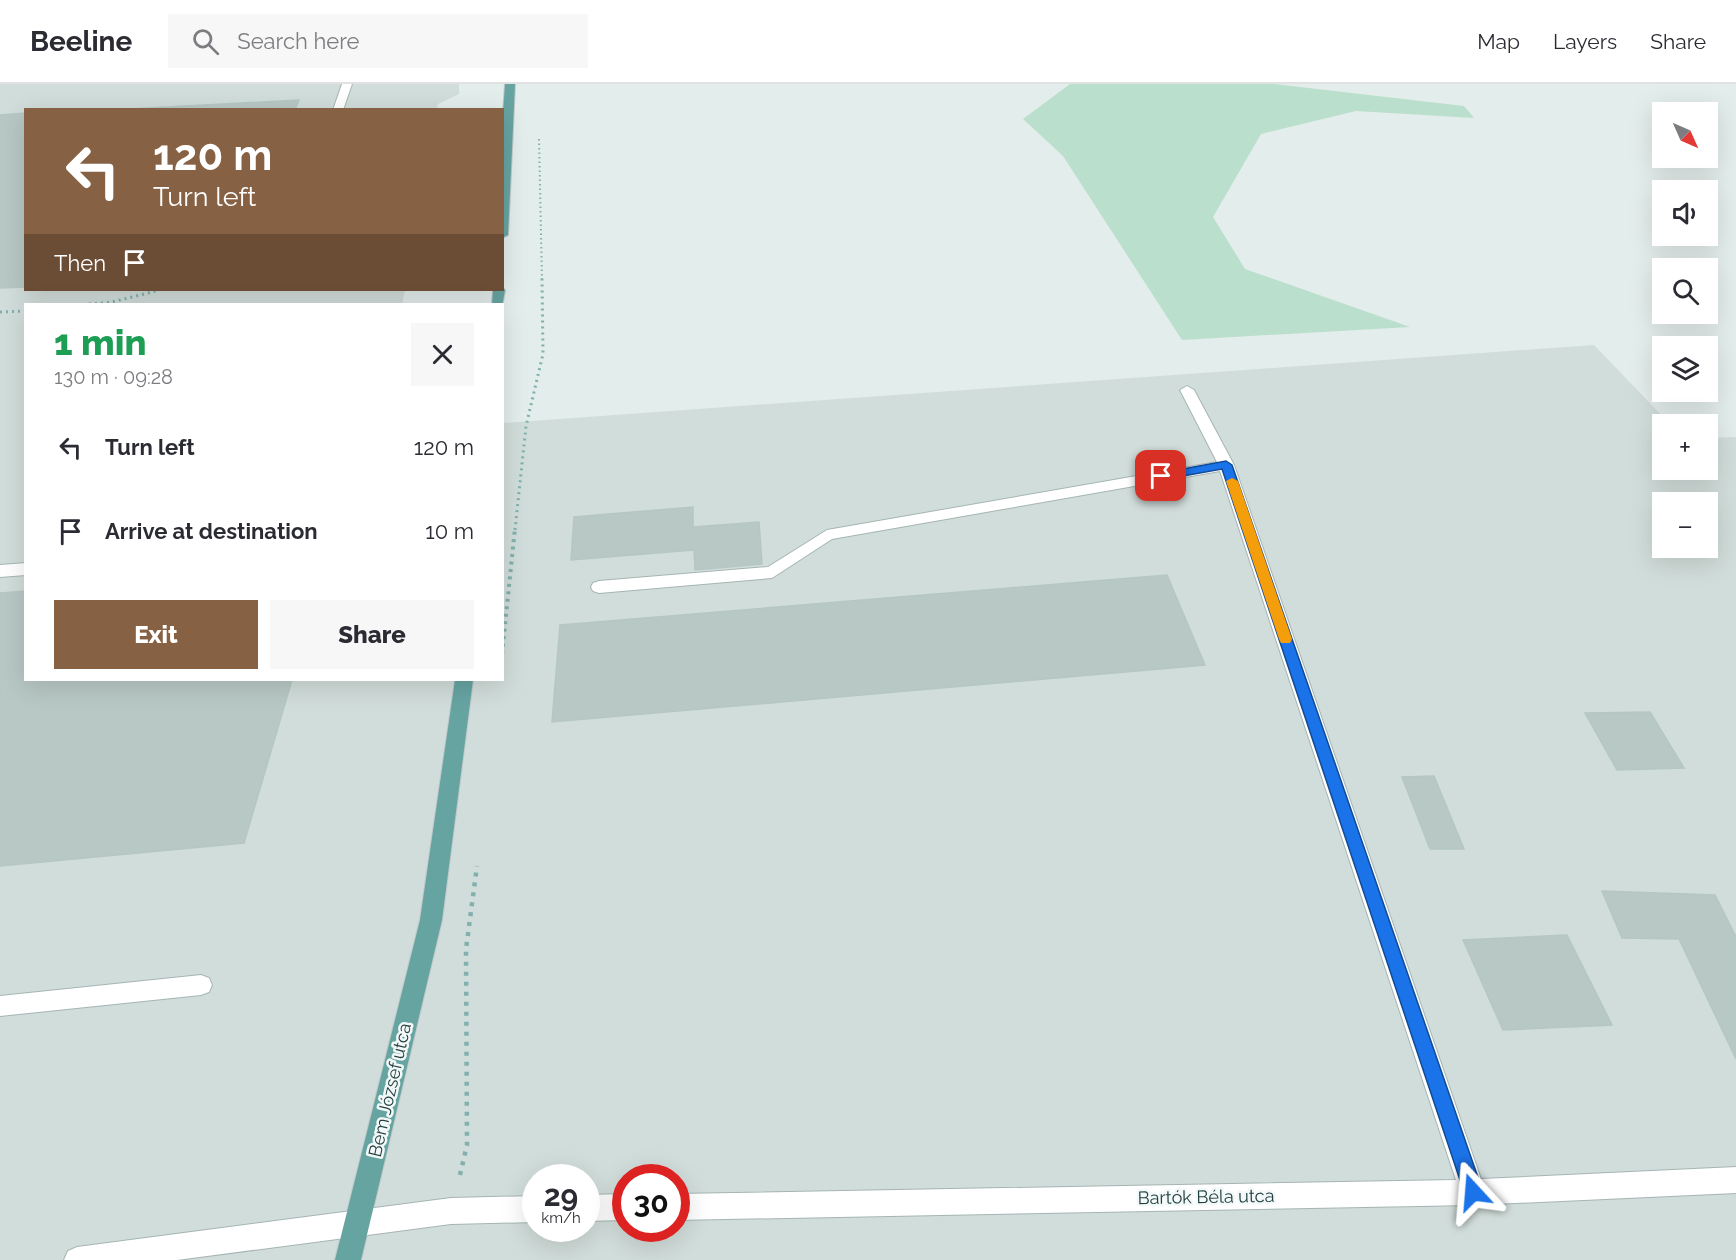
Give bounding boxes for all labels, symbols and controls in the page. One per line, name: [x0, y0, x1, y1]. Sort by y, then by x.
search box: [168, 14, 588, 68]
text: Beeline: [30, 25, 132, 58]
icon: search: [189, 25, 222, 58]
text: Search here: [237, 28, 359, 54]
text: Map: [1477, 29, 1520, 54]
text: Layers: [1553, 29, 1617, 54]
text: Share: [1650, 29, 1706, 54]
north arrow: [1652, 102, 1718, 168]
map controls: [1652, 102, 1718, 558]
text: 120 m: [153, 131, 272, 180]
icon: left: [54, 132, 132, 210]
button: sound: [1652, 180, 1718, 246]
text: Turn left: [153, 181, 256, 212]
icon: arrive: [118, 246, 151, 279]
text: Then: [54, 250, 106, 276]
button: search: [1652, 258, 1718, 324]
text: 1 min: [54, 321, 146, 363]
button: close: [411, 323, 474, 386]
button: layers: [1652, 336, 1718, 402]
text: 130 m · 09:28: [54, 365, 173, 389]
button: +: [1652, 414, 1718, 480]
icon: left: [54, 431, 87, 464]
text: Turn left: [105, 434, 195, 460]
text: 120 m: [414, 434, 474, 460]
pin: [1135, 450, 1186, 501]
icon: arrive: [1144, 459, 1177, 492]
button: −: [1652, 492, 1718, 558]
icon: arrive: [54, 515, 87, 548]
text: Arrive at destination: [105, 518, 318, 544]
text: 10 m: [425, 518, 474, 544]
button: Exit: [54, 600, 258, 669]
button: Share: [270, 600, 474, 669]
street label: Bem József utca: [364, 1021, 415, 1159]
position arrow: [1441, 1160, 1505, 1224]
speed limit sign: 30: [612, 1164, 690, 1242]
text: 29: [544, 1178, 578, 1213]
street label: Bartók Béla utca: [1137, 1185, 1275, 1208]
text: km/h: [541, 1209, 581, 1227]

